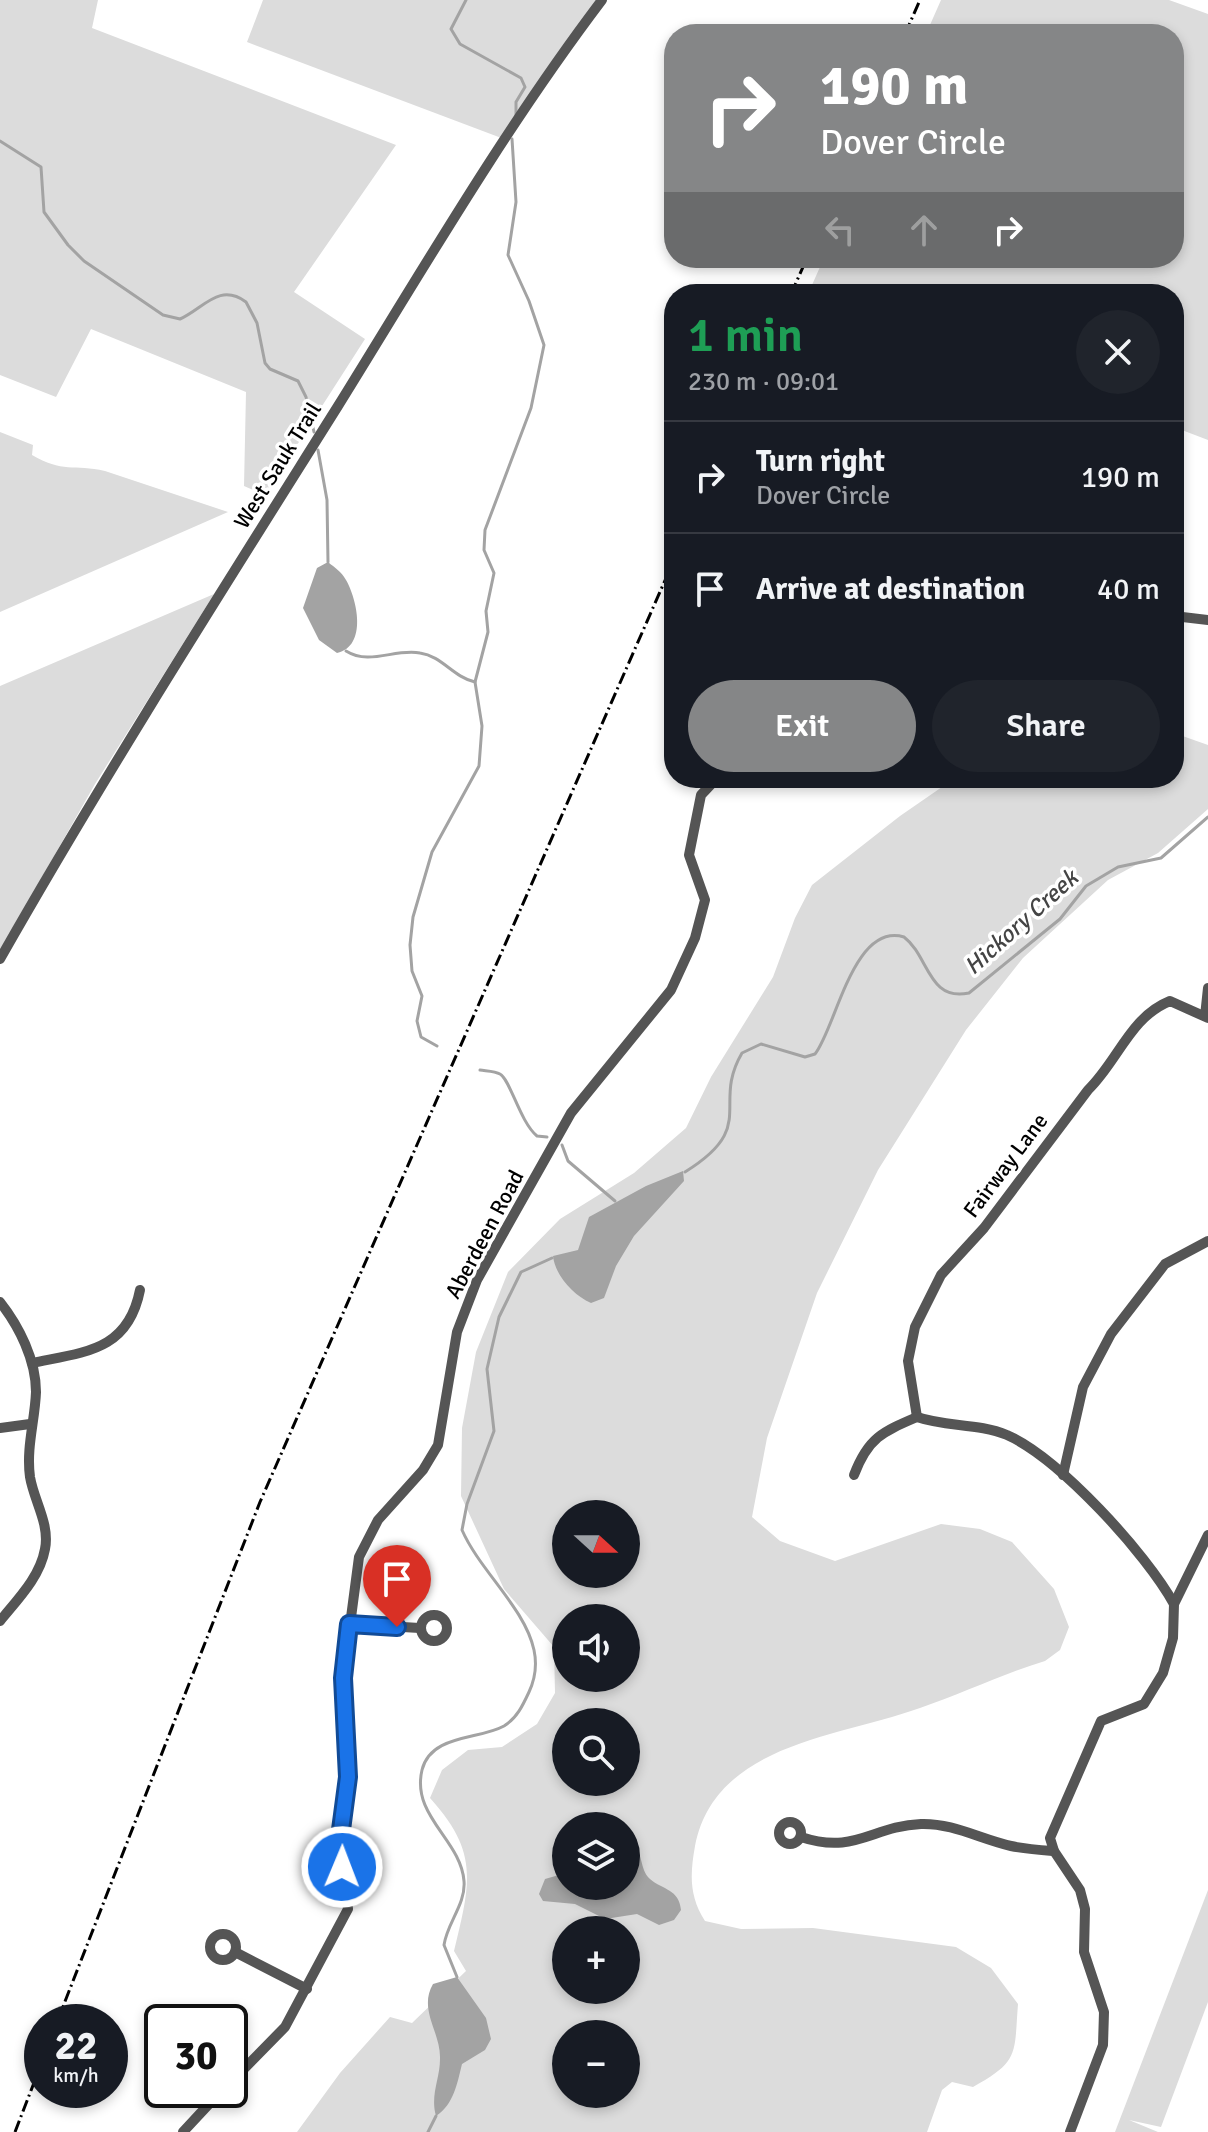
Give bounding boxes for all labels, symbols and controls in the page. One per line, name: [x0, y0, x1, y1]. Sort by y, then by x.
text: 190 m: [820, 51, 968, 120]
icon: right: [688, 56, 792, 160]
text: Dover Circle: [820, 120, 1006, 165]
icon: left: [818, 208, 862, 252]
icon: ahead: [902, 208, 946, 252]
icon: right: [986, 208, 1030, 252]
text: 1 min: [688, 306, 803, 365]
button: close: [1076, 310, 1160, 394]
text: 230 m · 09:01: [688, 366, 839, 398]
street label: West Sauk Trail: [228, 397, 327, 533]
text: Turn right: [756, 443, 885, 480]
icon: right: [688, 455, 732, 499]
text: 190 m: [1081, 459, 1160, 496]
text: Dover Circle: [756, 480, 890, 512]
icon: arrive: [688, 567, 732, 611]
text: Arrive at destination: [756, 571, 1025, 608]
text: 40 m: [1097, 571, 1160, 608]
button: Exit: [688, 680, 916, 772]
button: Share: [932, 680, 1160, 772]
water label: Hickory Creek: [958, 862, 1086, 981]
street label: Fairway Lane: [957, 1108, 1053, 1223]
street label: Aberdeen Road: [439, 1165, 530, 1303]
north arrow: [552, 1500, 640, 1588]
map controls: [552, 1500, 640, 2108]
pin: [363, 1545, 431, 1627]
icon: arrive: [375, 1557, 419, 1601]
button: sound: [552, 1604, 640, 1692]
button: search: [552, 1708, 640, 1796]
button: layers: [552, 1812, 640, 1900]
position arrow: [300, 1825, 384, 1909]
button: +: [552, 1916, 640, 2004]
speed limit sign: 30: [144, 2004, 248, 2108]
button: −: [552, 2020, 640, 2108]
text: 22: [54, 2021, 98, 2071]
text: km/h: [53, 2063, 99, 2088]

